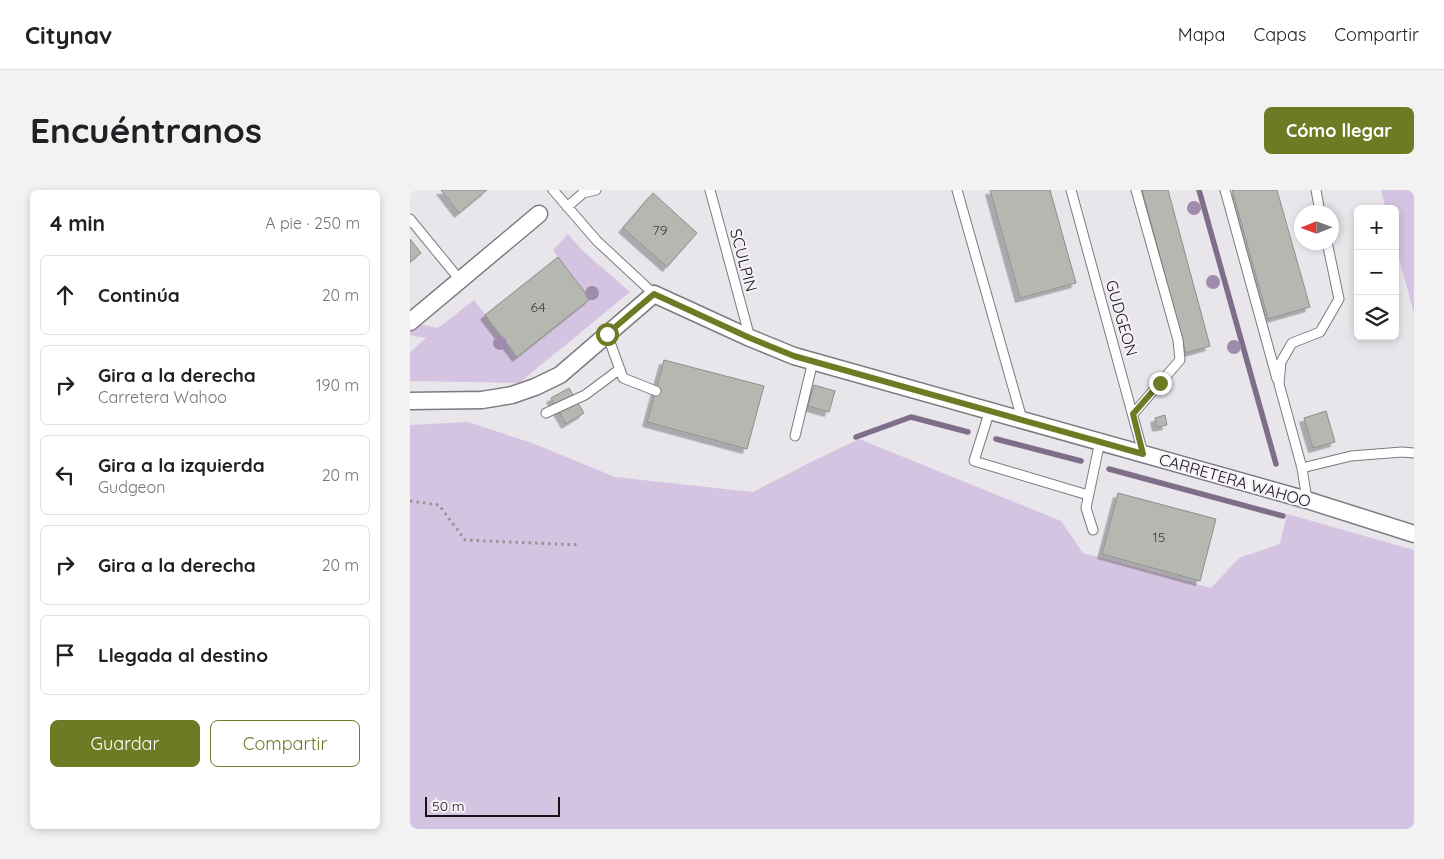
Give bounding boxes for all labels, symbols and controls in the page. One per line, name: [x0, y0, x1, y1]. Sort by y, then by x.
text: Citynav: [25, 20, 112, 50]
text: Mapa: [1178, 23, 1225, 46]
text: Capas: [1253, 23, 1306, 46]
text: Compartir: [1334, 23, 1419, 46]
button: Cómo llegar: [1264, 107, 1414, 154]
text: Encuéntranos: [30, 108, 262, 152]
north arrow: [1294, 205, 1339, 250]
map controls: [1354, 205, 1399, 340]
button: +: [1354, 205, 1399, 250]
text: 4 min: [50, 210, 105, 236]
text: A pie · 250 m: [265, 213, 360, 233]
house number: 79: [653, 221, 668, 239]
street label: SCULPIN: [726, 226, 762, 294]
button: −: [1354, 250, 1399, 295]
street label: GUDGEON: [1102, 278, 1142, 358]
icon: ahead: [51, 281, 79, 309]
text: Continúa: [98, 283, 180, 307]
text: 20 m: [322, 285, 359, 305]
button: layers: [1354, 295, 1399, 340]
house number: 64: [530, 298, 546, 316]
route start: [596, 323, 619, 346]
text: Gira a la derecha: [98, 363, 256, 387]
icon: right: [51, 371, 79, 399]
route end: [1149, 372, 1172, 395]
text: 190 m: [316, 375, 359, 395]
text: Carretera Wahoo: [98, 387, 227, 407]
street label: CARRETERA WAHOO: [1157, 449, 1313, 511]
text: Gira a la izquierda: [98, 453, 265, 477]
icon: left: [51, 461, 79, 489]
text: 20 m: [322, 465, 359, 485]
text: Gudgeon: [98, 477, 166, 497]
house number: 15: [1153, 528, 1165, 546]
icon: right: [51, 551, 79, 579]
text: Gira a la derecha: [98, 553, 256, 577]
text: 20 m: [322, 555, 359, 575]
icon: arrive: [51, 641, 79, 669]
text: Llegada al destino: [98, 643, 268, 667]
button: Guardar: [50, 720, 200, 767]
button: Compartir: [210, 720, 360, 767]
scale bar: [425, 794, 560, 817]
text: 50 m: [432, 797, 465, 815]

